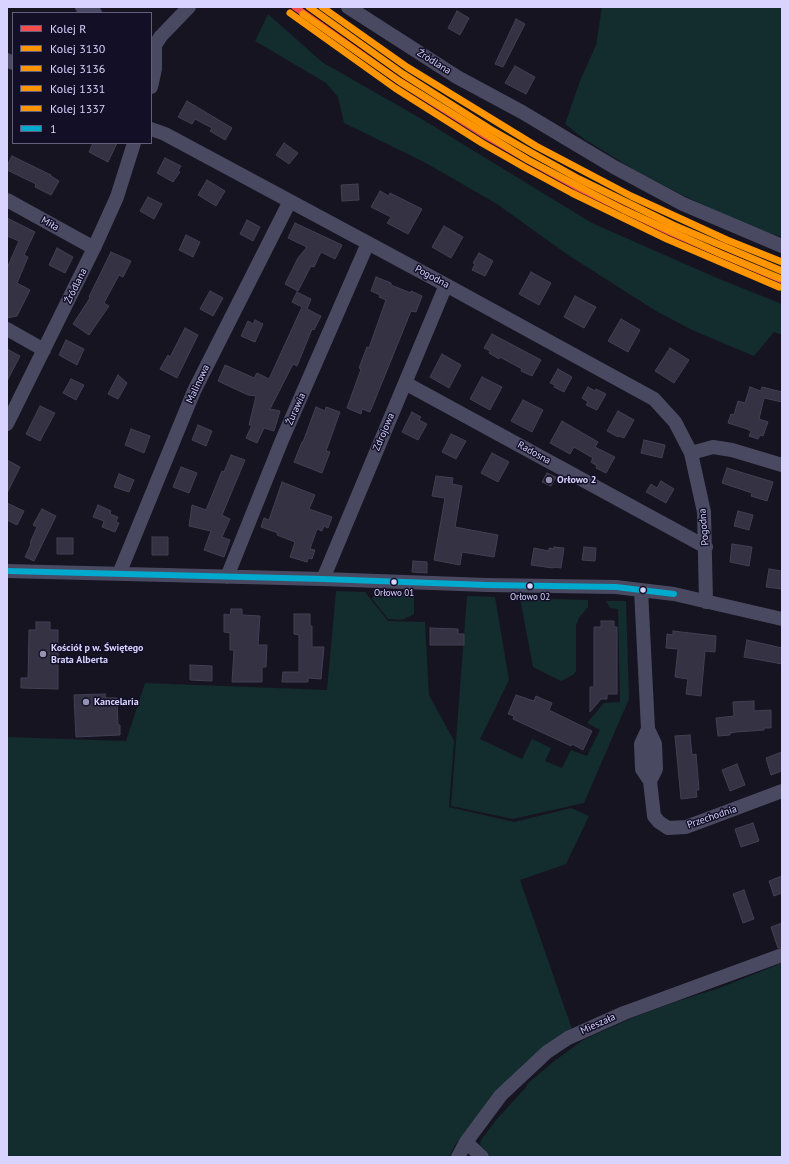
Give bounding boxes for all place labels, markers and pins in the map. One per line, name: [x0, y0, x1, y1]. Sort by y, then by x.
place label: Orłowo 2: [557, 474, 596, 486]
marker: Orłowo 2: [544, 475, 554, 485]
marker: Orłowo 01: [389, 577, 399, 587]
marker: Orłowo 02: [525, 581, 535, 591]
unlabelled marker: [638, 585, 648, 595]
place label: Orłowo 01: [374, 588, 414, 598]
place label: Orłowo 02: [510, 592, 550, 602]
place label: Kościół p w. Świętego Brata Alberta: [51, 642, 143, 666]
marker: Kościół p w. Świętego Brata Alberta: [38, 649, 48, 659]
place label: Kancelaria: [94, 696, 139, 708]
marker: Kancelaria: [81, 697, 91, 707]

